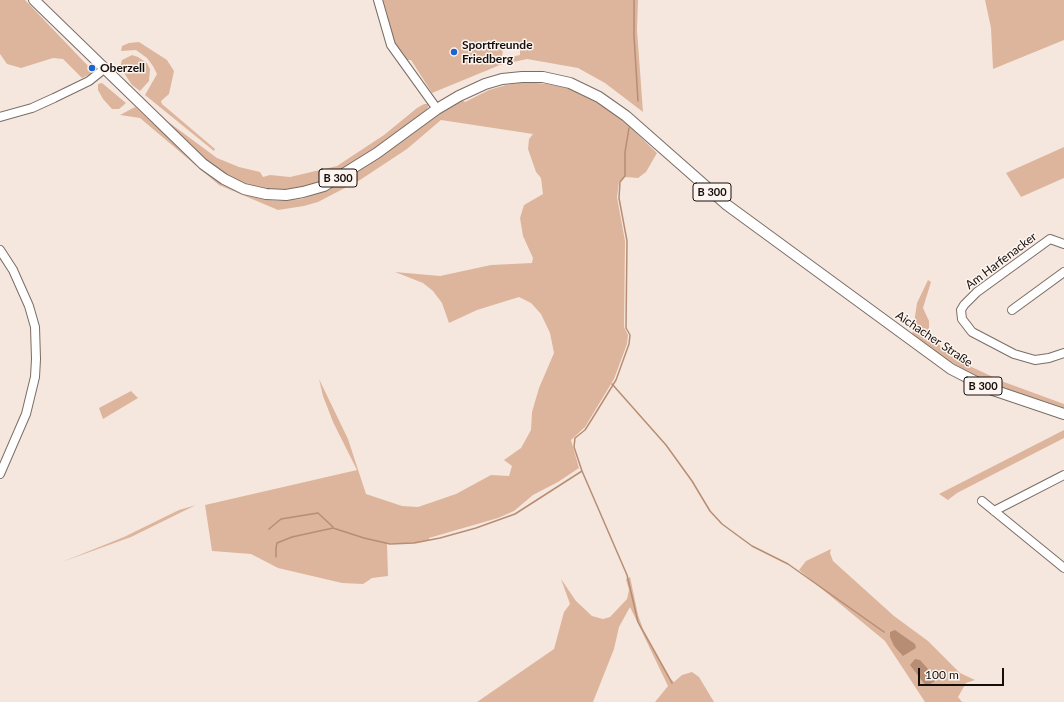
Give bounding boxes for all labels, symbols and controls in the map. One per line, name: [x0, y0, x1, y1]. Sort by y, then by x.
place label: Sportfreunde Friedberg: [462, 38, 533, 66]
marker: Sportfreunde Friedberg: [449, 47, 459, 57]
place label: Oberzell: [100, 61, 145, 75]
marker: Oberzell: [87, 63, 97, 73]
road number: B 300: [319, 169, 357, 187]
road number: B 300: [693, 183, 731, 201]
street label: Am Harfenacker: [963, 230, 1039, 292]
street label: Aichacher Straße: [893, 308, 975, 370]
road number: B 300: [964, 377, 1002, 395]
scale bar: [920, 660, 1006, 686]
text: 100 m: [925, 667, 959, 682]

